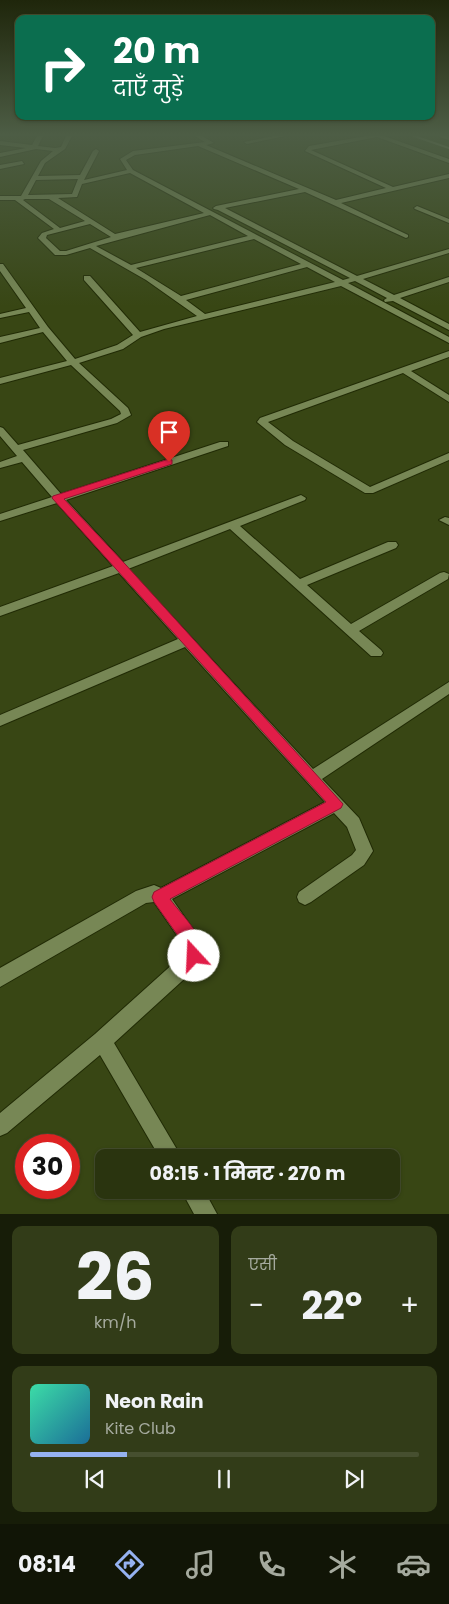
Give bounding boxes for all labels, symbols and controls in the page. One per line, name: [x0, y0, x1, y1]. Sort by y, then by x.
text: 20 m: [113, 26, 200, 75]
icon: right: [30, 35, 95, 100]
text: दाएँ मुड़ें: [113, 73, 183, 104]
pin: [148, 411, 190, 462]
icon: arrive: [155, 418, 183, 446]
position arrow: [167, 929, 219, 981]
speed limit sign: 30: [15, 1134, 80, 1199]
text: 08:15 · 1 मिनट · 270 m: [150, 1160, 345, 1187]
text: 26: [76, 1232, 155, 1323]
text: एसी: [249, 1253, 277, 1276]
text: 22°: [301, 1279, 362, 1332]
text: −: [249, 1286, 264, 1325]
text: +: [400, 1286, 419, 1325]
text: km/h: [94, 1311, 137, 1334]
text: Neon Rain: [105, 1388, 204, 1415]
text: Kite Club: [105, 1417, 176, 1440]
icon: previous: [81, 1465, 109, 1493]
icon: pause: [210, 1465, 238, 1493]
icon: next: [340, 1465, 368, 1493]
icon: directions: [112, 1547, 147, 1582]
icon: music: [183, 1547, 218, 1582]
icon: phone: [254, 1547, 289, 1582]
icon: climate: [325, 1547, 360, 1582]
icon: car: [396, 1547, 431, 1582]
text: 08:14: [18, 1549, 76, 1580]

